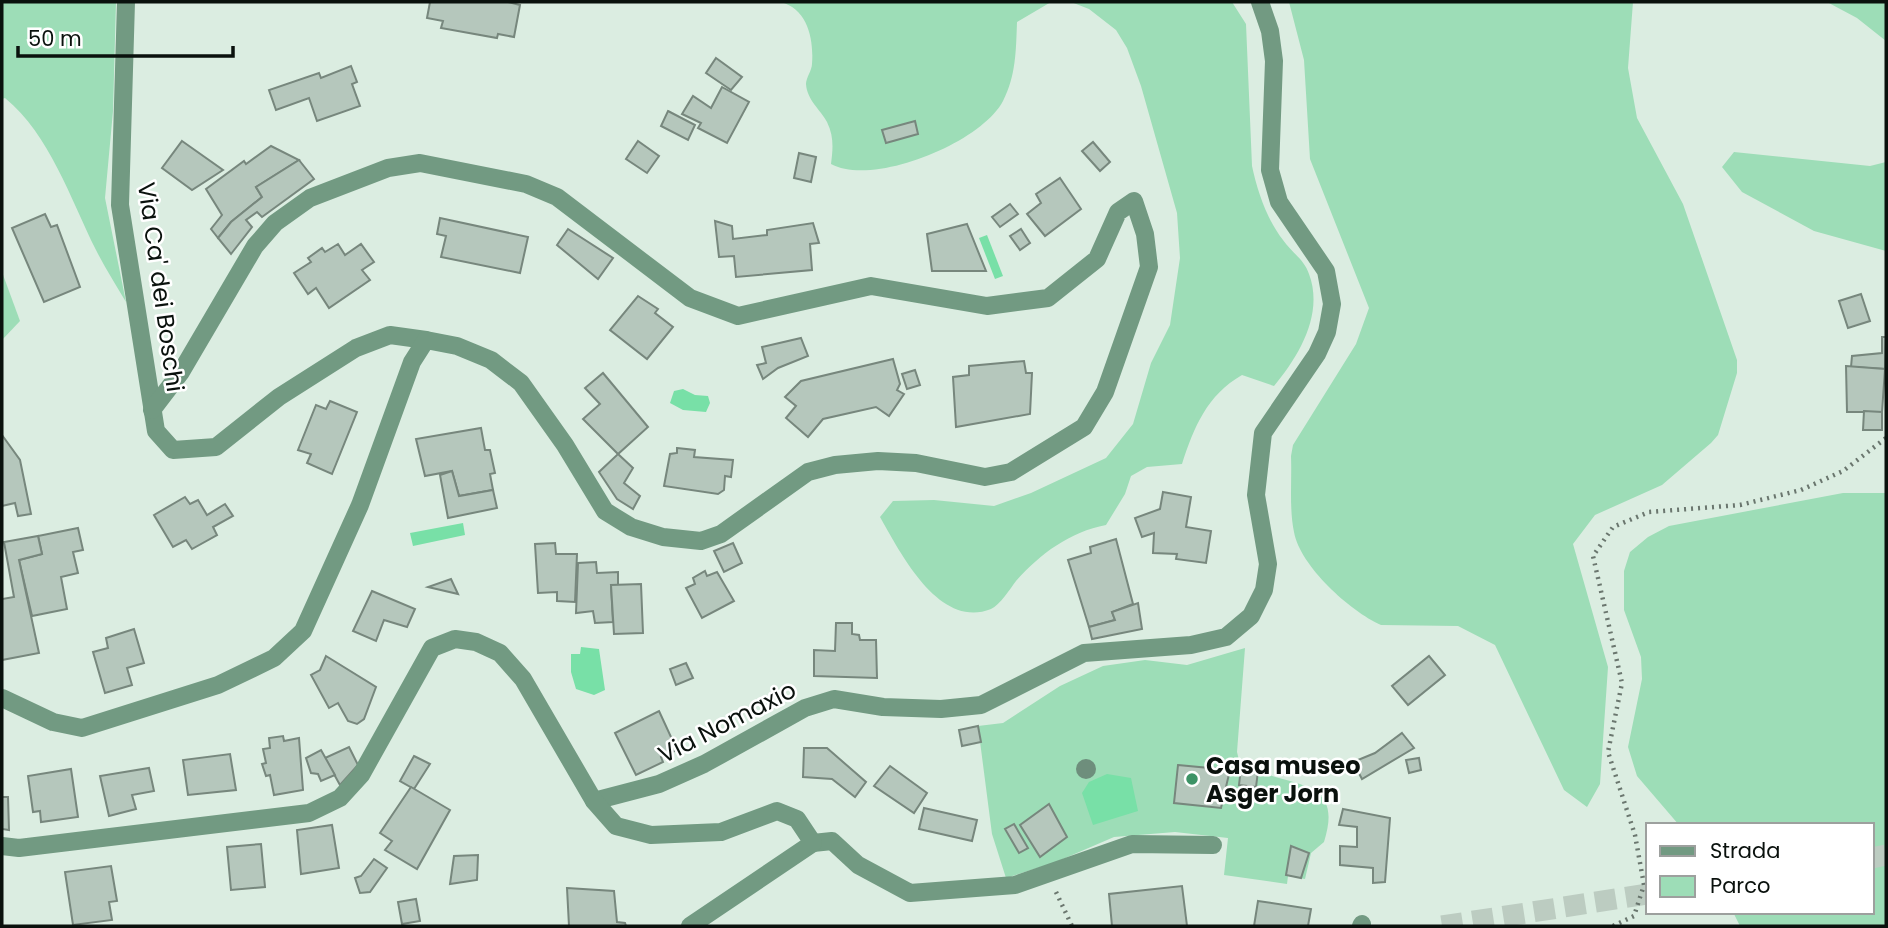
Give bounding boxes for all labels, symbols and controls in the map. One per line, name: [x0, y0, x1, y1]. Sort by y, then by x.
scale bar: [18, 14, 233, 58]
text: 50 m: [28, 24, 82, 53]
street label: Via Ca' dei Boschi: [130, 180, 192, 394]
street label: Via Nomaxio: [652, 673, 802, 771]
place label: Casa museo Asger Jorn: [1206, 749, 1360, 810]
marker: Casa museo Asger Jorn: [1184, 771, 1200, 787]
legend: [1646, 823, 1874, 914]
text: Strada: [1710, 836, 1780, 865]
text: Parco: [1710, 871, 1770, 900]

